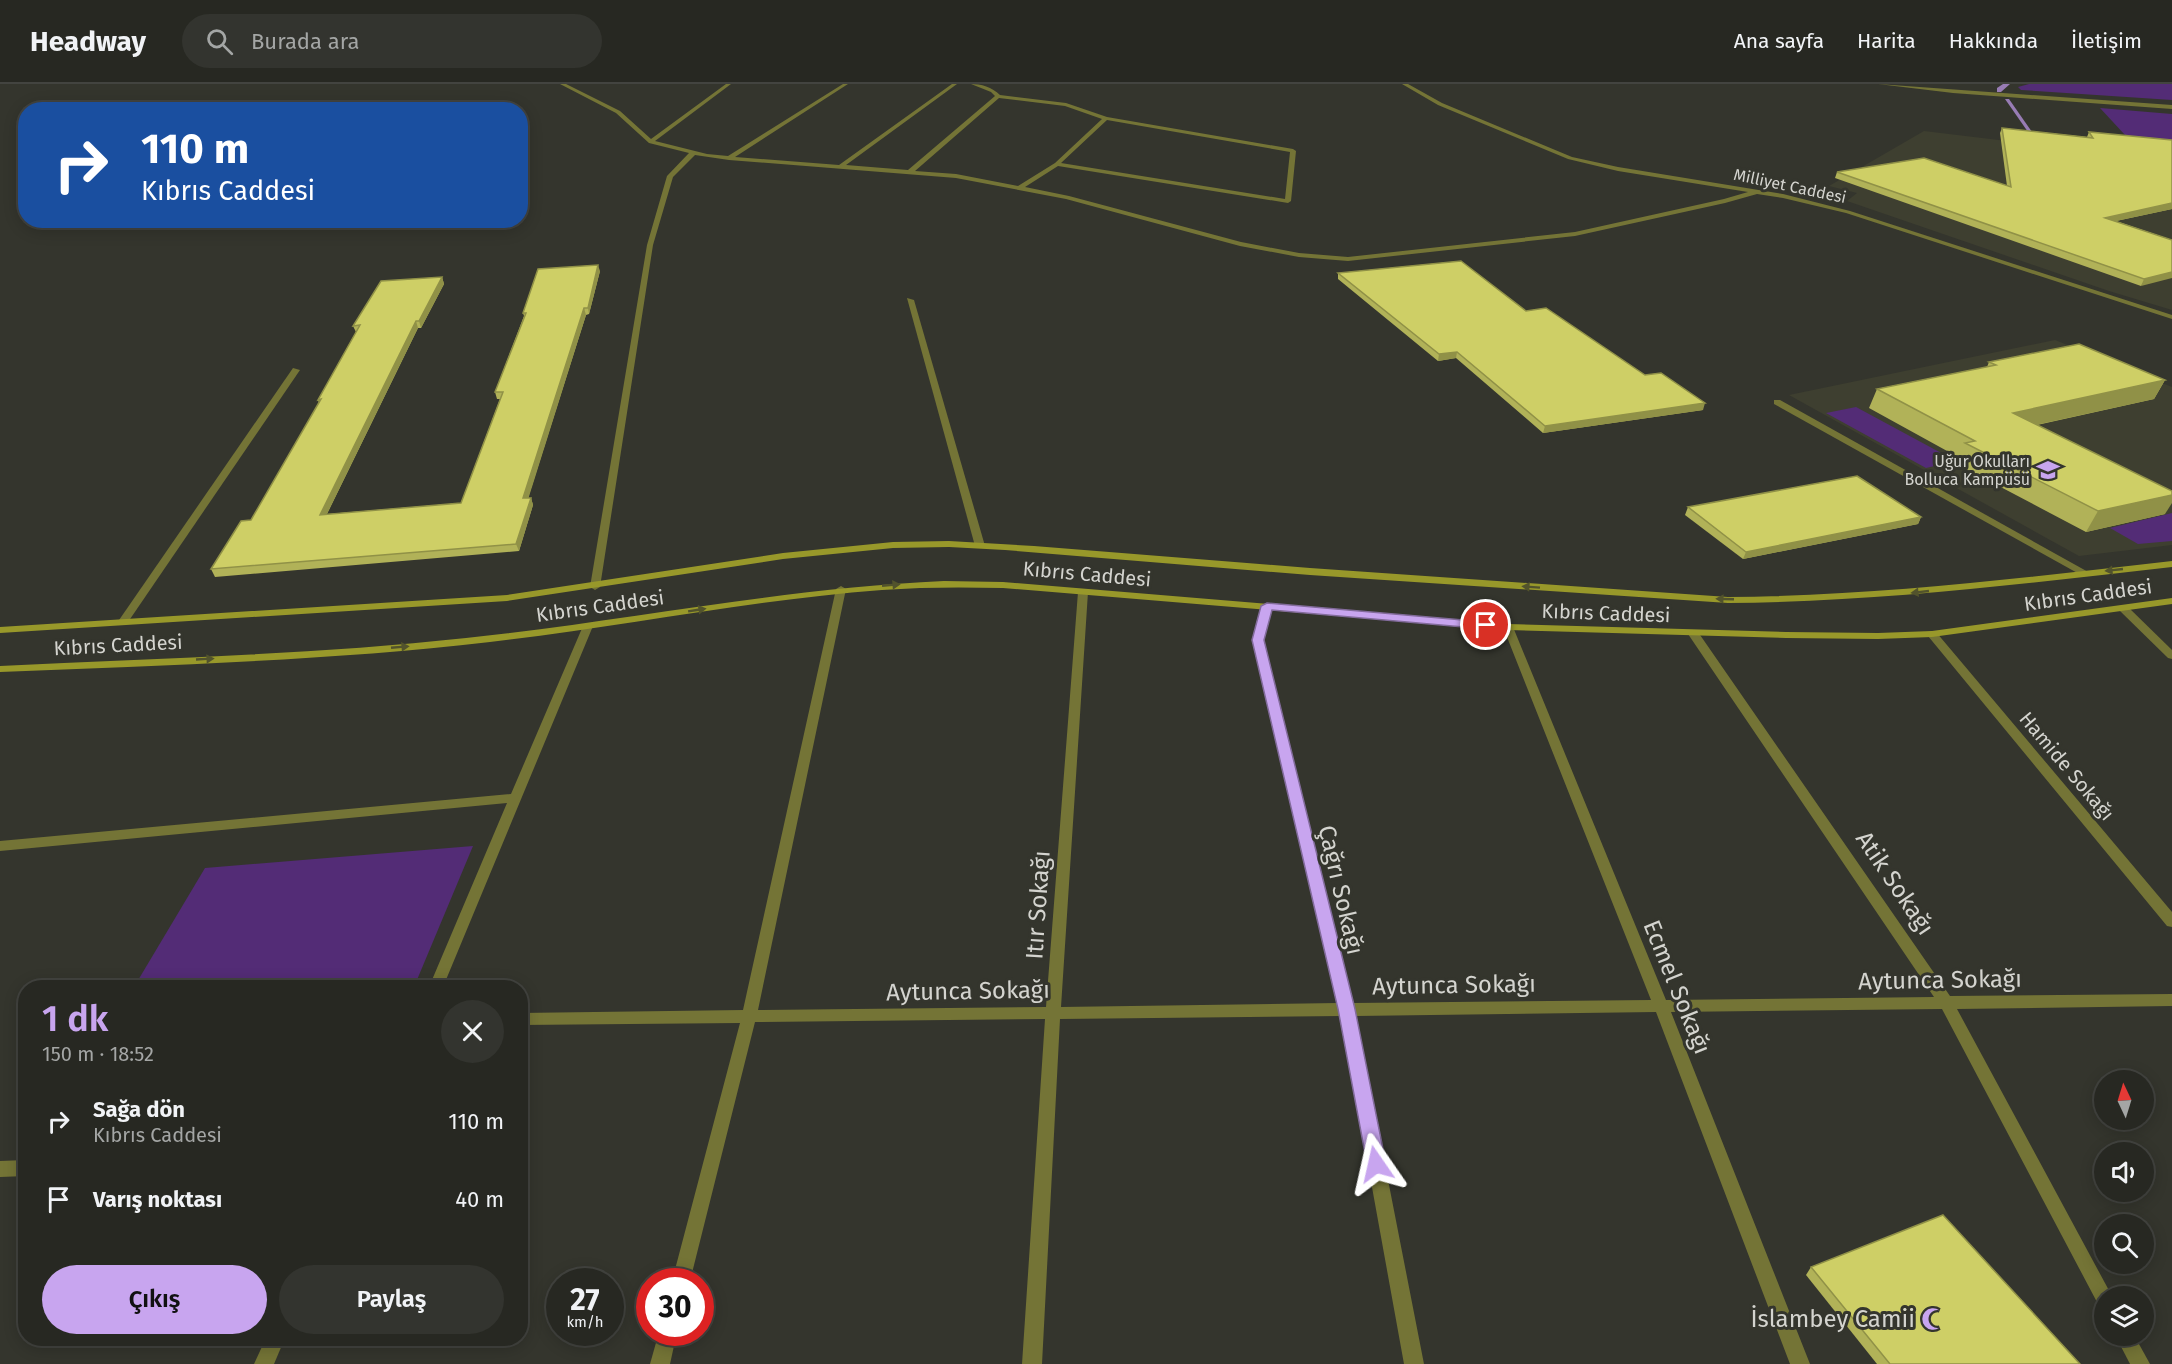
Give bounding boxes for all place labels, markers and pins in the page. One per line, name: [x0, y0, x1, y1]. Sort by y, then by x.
place label: Uğur Okulları Bolluca Kampüsü: [1904, 452, 2030, 489]
school or university icon: Uğur Okulları Bolluca Kampüsü: [2035, 457, 2061, 483]
pin: [1460, 599, 1511, 650]
place label: İslambey Camii: [1750, 1305, 1915, 1333]
mosque icon: İslambey Camii: [1920, 1306, 1946, 1332]

